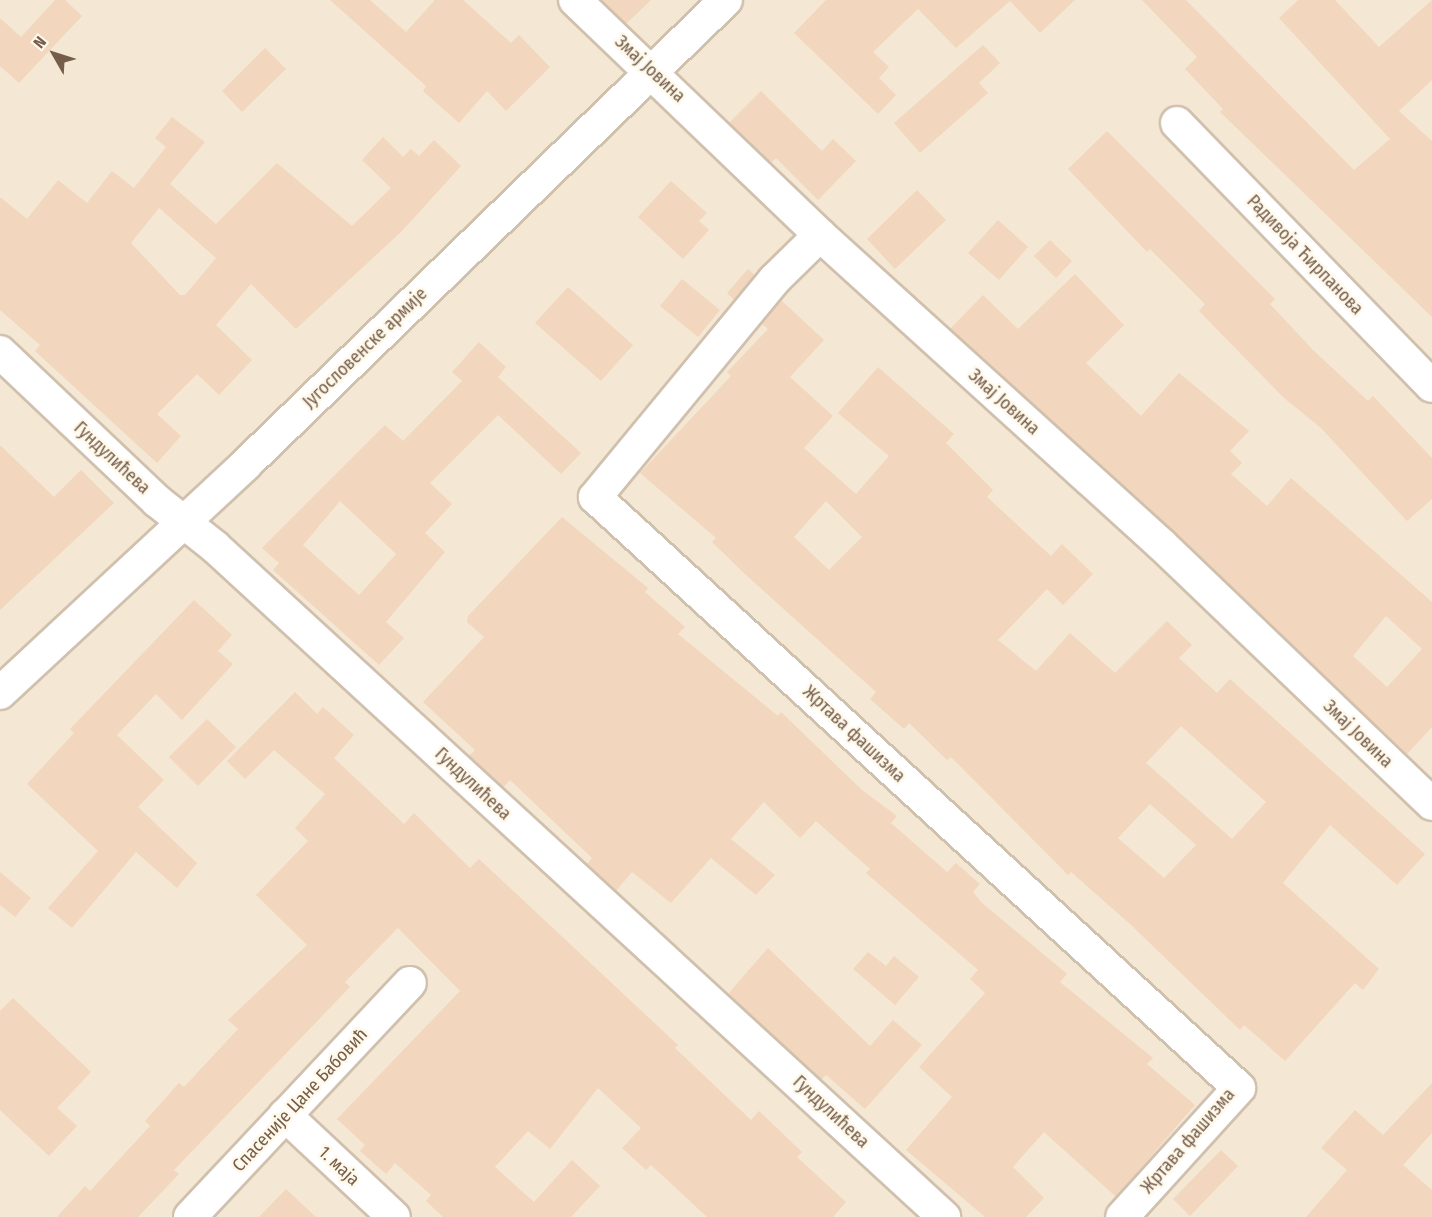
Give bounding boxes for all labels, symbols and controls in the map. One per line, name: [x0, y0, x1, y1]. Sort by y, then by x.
north arrow: [24, 24, 84, 84]
street label: Змај Јовина: [610, 31, 690, 107]
text: N: [29, 33, 50, 52]
street label: Радивоја Ћирпанова: [1242, 191, 1368, 319]
street label: Југословенске армије: [298, 283, 432, 413]
street label: Змај Јовина: [964, 364, 1044, 440]
street label: Гундулићева: [69, 417, 155, 499]
street label: Жртава фашизма: [798, 681, 910, 787]
street label: Змај Јовина: [1319, 696, 1397, 772]
street label: Гундулићева: [430, 743, 516, 825]
street label: Спасеније Цане Бабовић: [228, 1024, 372, 1176]
street label: Гундулићева: [788, 1071, 874, 1153]
street label: Жртава фашизма: [1137, 1084, 1239, 1198]
street label: 1. маја: [314, 1142, 364, 1190]

